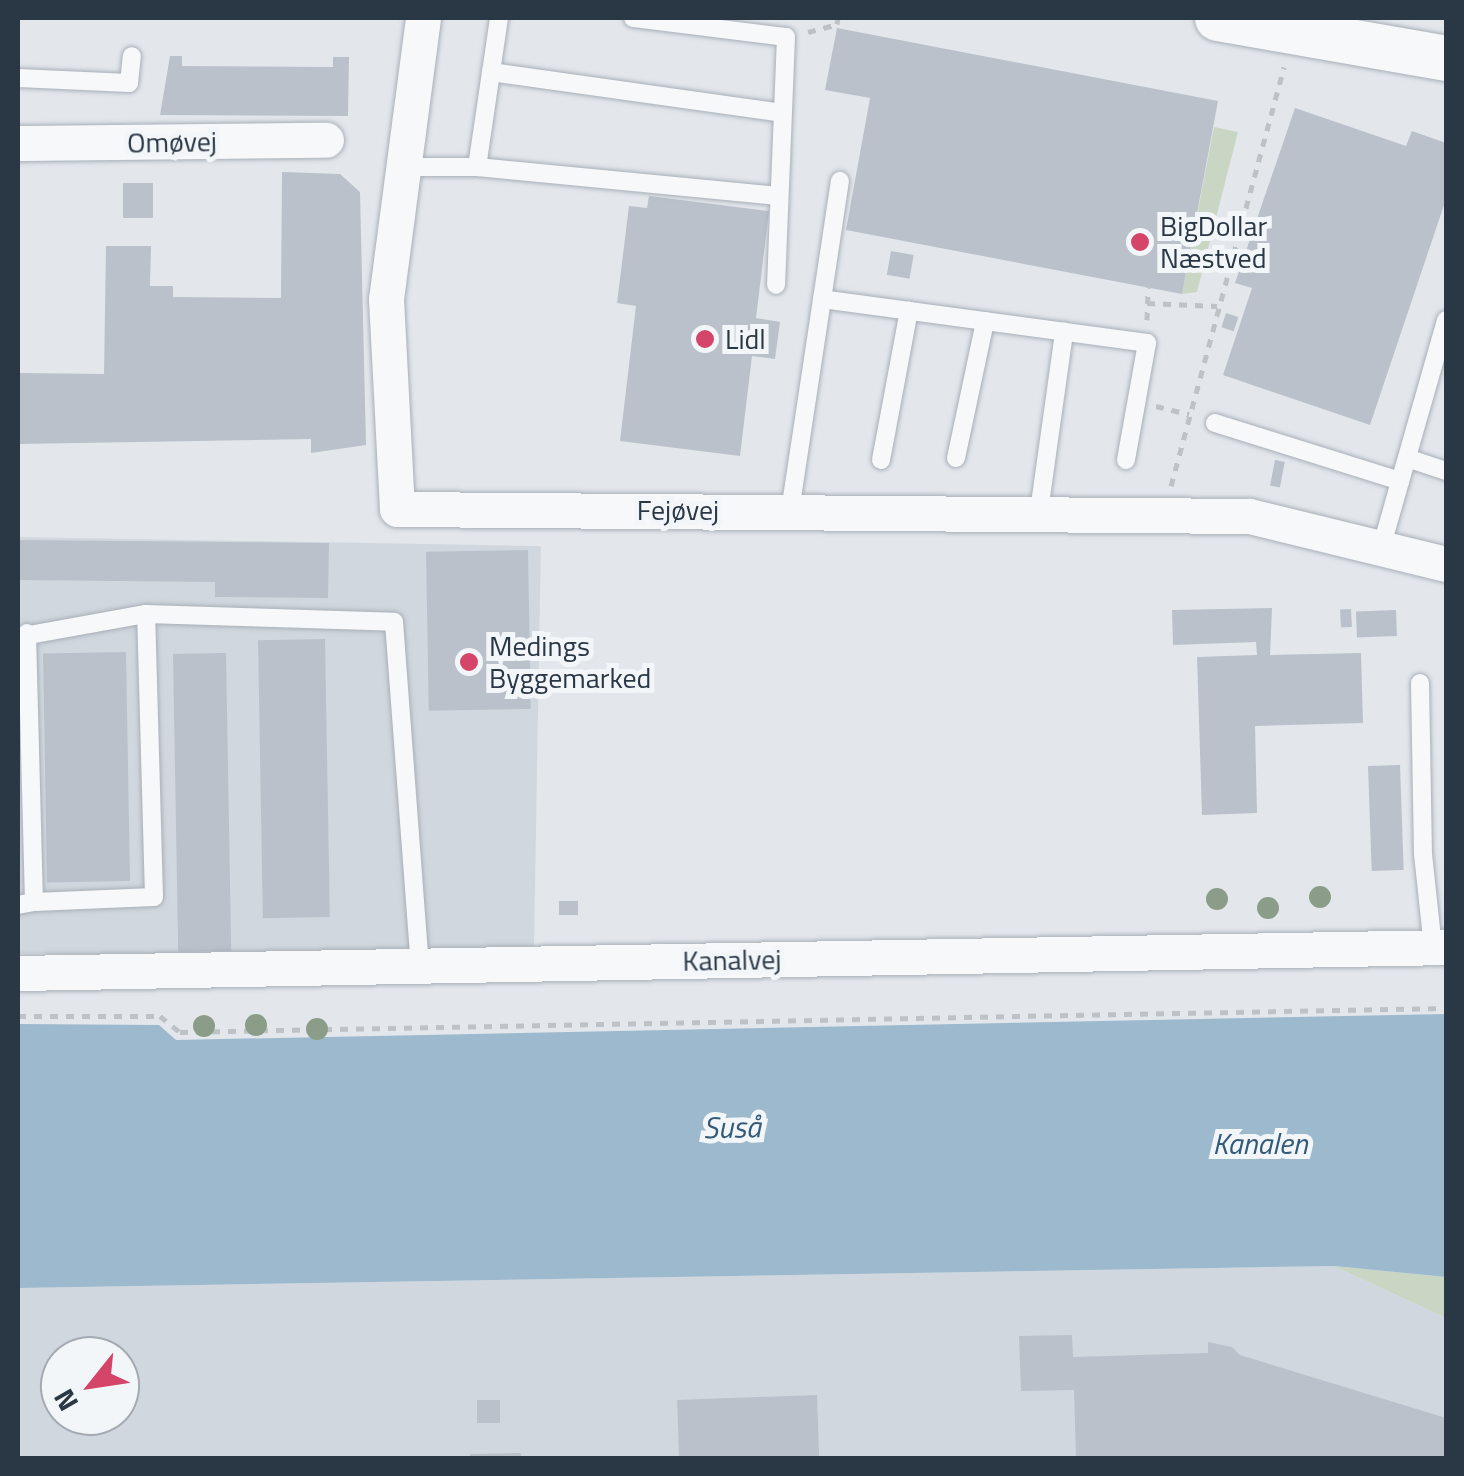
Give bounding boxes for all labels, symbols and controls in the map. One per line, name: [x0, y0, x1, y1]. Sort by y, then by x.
street label: Omøvej: [127, 124, 217, 160]
place label: BigDollar Næstved: [1160, 209, 1267, 275]
marker: BigDollar Næstved: [1129, 231, 1151, 253]
place label: Lidl: [725, 322, 766, 356]
marker: Lidl: [694, 328, 716, 350]
street label: Fejøvej: [637, 493, 719, 527]
place label: Medings Byggemarked: [489, 629, 651, 695]
marker: Medings Byggemarked: [458, 651, 480, 673]
street label: Kanalvej: [682, 942, 782, 978]
water label: Suså: [703, 1108, 761, 1146]
water label: Kanalen: [1212, 1125, 1308, 1161]
north arrow: [40, 1336, 140, 1436]
text: N: [42, 1381, 89, 1419]

